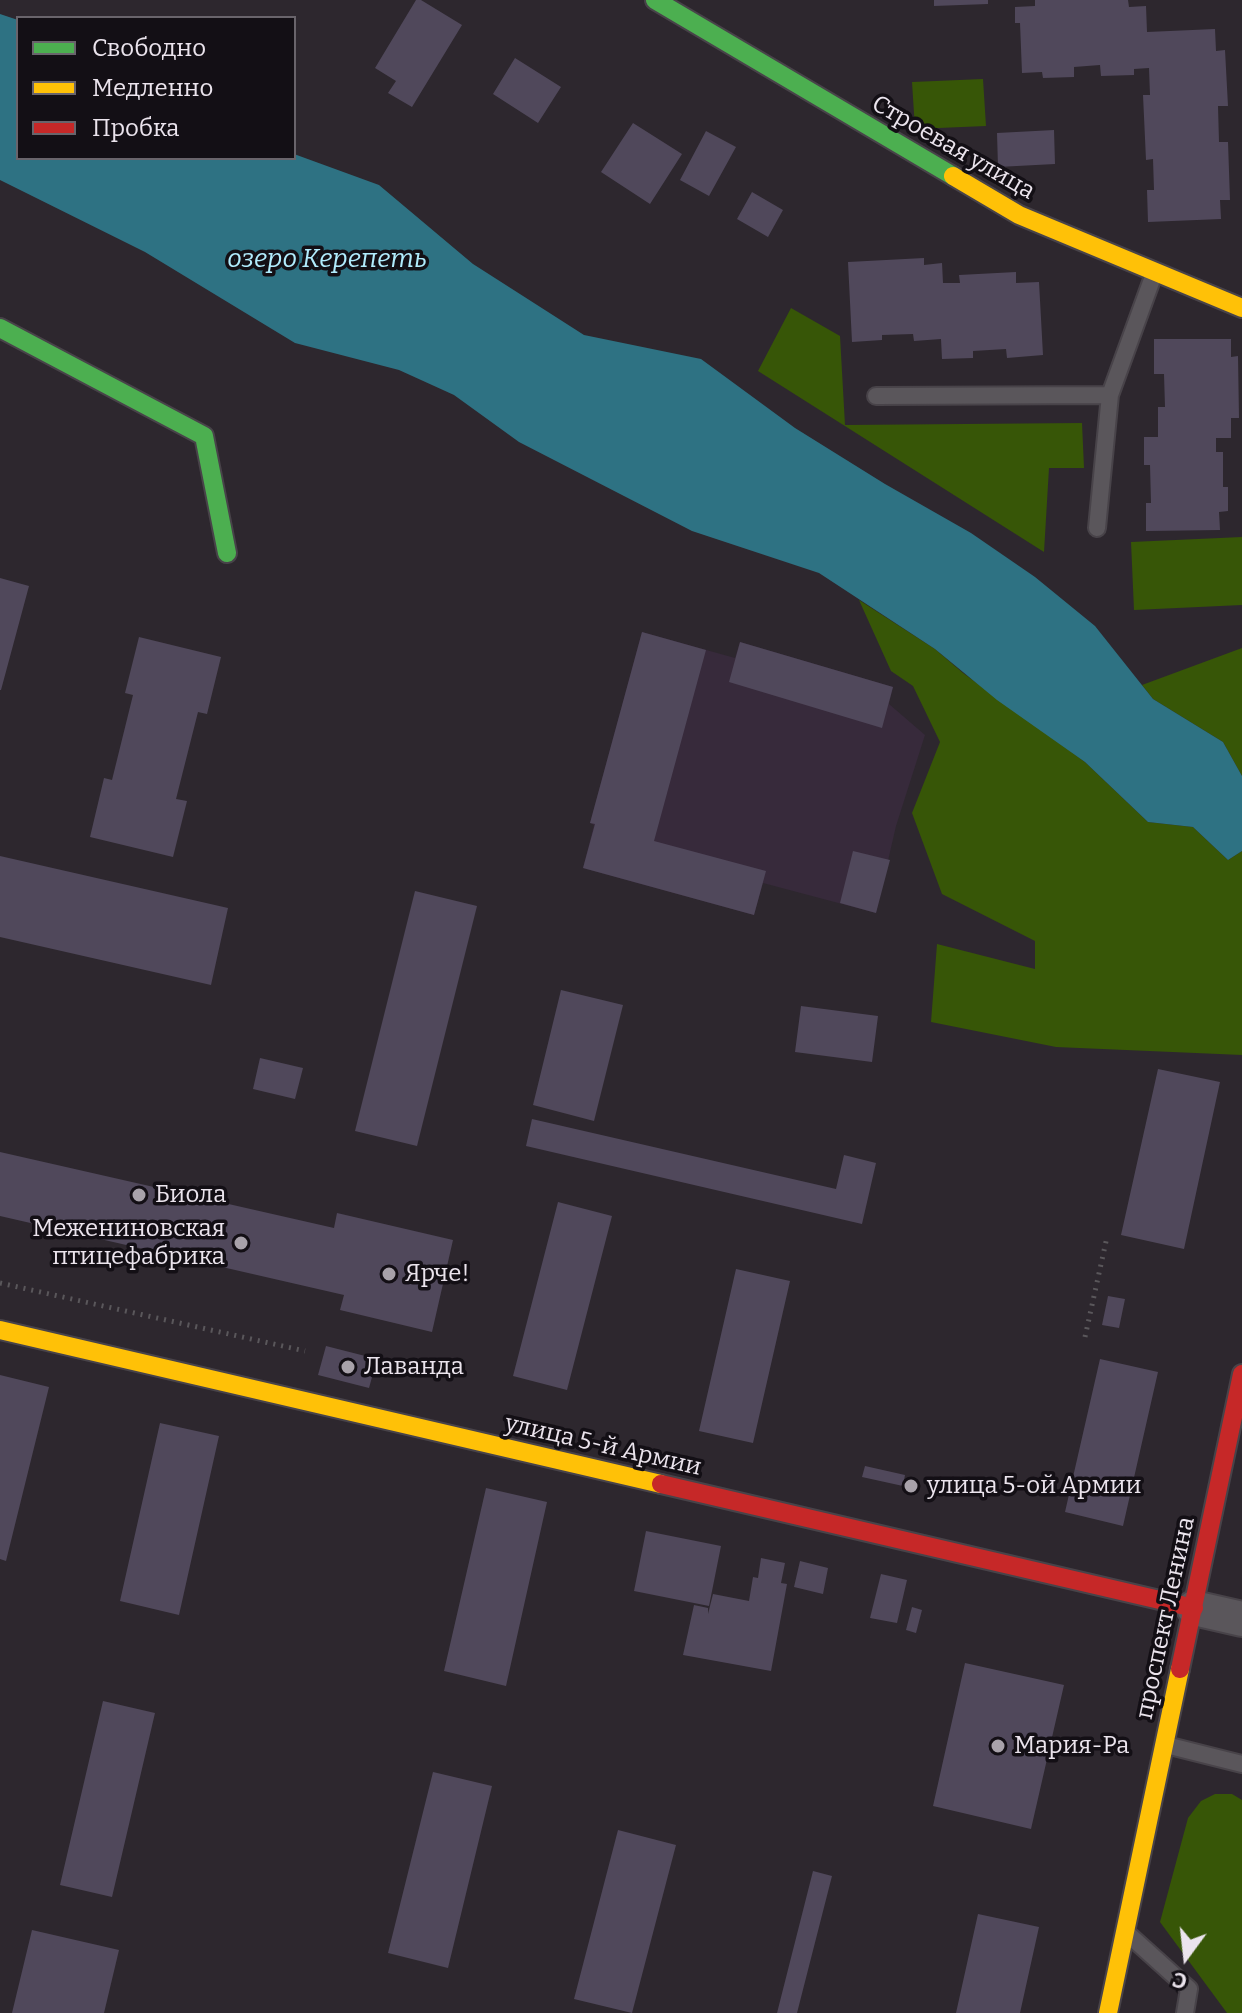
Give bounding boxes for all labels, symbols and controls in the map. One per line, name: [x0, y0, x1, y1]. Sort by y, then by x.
legend: [16, 16, 296, 160]
text: Свободно: [92, 34, 206, 62]
text: Медленно: [92, 74, 213, 102]
street label: Строевая улица: [866, 90, 1040, 206]
text: Пробка: [92, 114, 179, 142]
water label: озеро Керепеть: [227, 244, 427, 276]
place label: Биола: [155, 1181, 226, 1209]
marker: Биола: [130, 1186, 148, 1204]
place label: Межениновская птицефабрика: [32, 1215, 225, 1271]
marker: Межениновская птицефабрика: [232, 1234, 250, 1252]
place label: Ярче!: [405, 1260, 469, 1288]
marker: Ярче!: [380, 1265, 398, 1283]
place label: Лаванда: [364, 1353, 464, 1381]
marker: Лаванда: [339, 1358, 357, 1376]
street label: улица 5-й Армии: [502, 1409, 704, 1483]
place label: улица 5-ой Армии: [927, 1472, 1141, 1500]
marker: улица 5-ой Армии: [902, 1477, 920, 1495]
street label: проспект Ленина: [1130, 1514, 1202, 1722]
place label: Мария-Ра: [1014, 1732, 1129, 1760]
marker: Мария-Ра: [989, 1737, 1007, 1755]
north arrow: [1146, 1917, 1226, 1997]
text: С: [1169, 1966, 1190, 1996]

